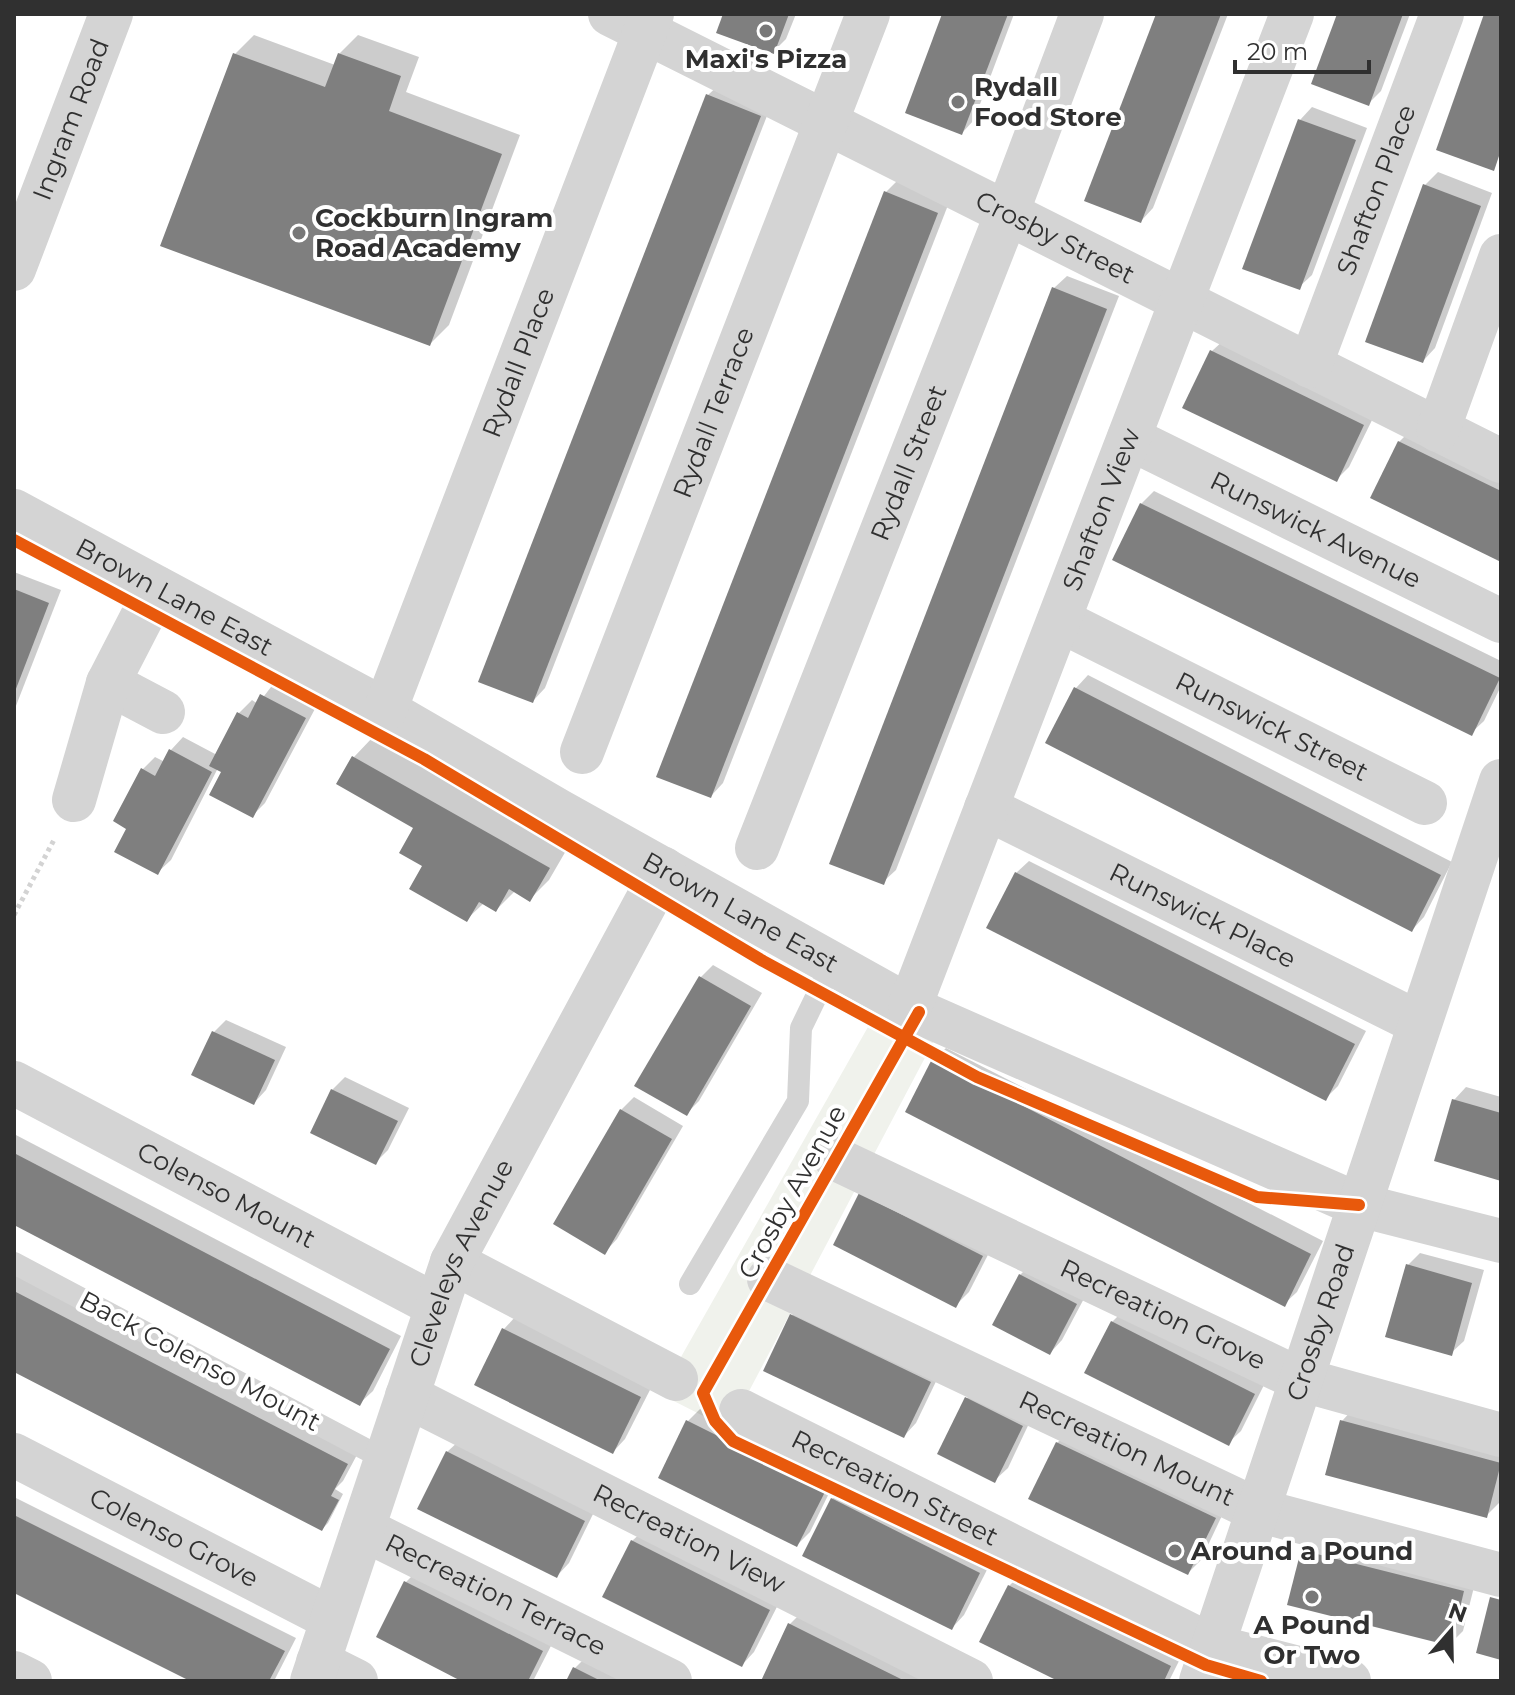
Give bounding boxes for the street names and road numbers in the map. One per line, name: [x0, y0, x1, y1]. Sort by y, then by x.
street label: Ingram Road: [26, 34, 116, 205]
street label: Shafton Place: [1329, 100, 1423, 280]
street label: Crosby Street: [970, 184, 1140, 291]
street label: Rydall Place: [475, 283, 561, 442]
street label: Rydall Terrace: [666, 323, 761, 503]
street label: Rydall Street: [864, 380, 954, 545]
street label: Shafton View: [1055, 424, 1147, 595]
street label: Runswick Avenue: [1205, 464, 1426, 595]
street label: Brown Lane East: [70, 531, 279, 663]
street label: Runswick Street: [1170, 665, 1374, 788]
street label: Brown Lane East: [637, 845, 844, 980]
street label: Runswick Place: [1104, 856, 1301, 975]
street label: Crosby Avenue: [731, 1099, 853, 1285]
street label: Colenso Mount: [132, 1135, 321, 1255]
street label: Cleveleys Avenue: [402, 1154, 520, 1371]
street label: Crosby Road: [1279, 1240, 1362, 1405]
street label: Recreation Grove: [1055, 1252, 1271, 1377]
street label: Back Colenso Mount: [74, 1284, 326, 1438]
street label: Recreation Mount: [1014, 1384, 1240, 1513]
street label: Recreation Street: [786, 1423, 1004, 1553]
street label: Recreation View: [588, 1477, 791, 1600]
street label: Colenso Grove: [84, 1481, 264, 1594]
street label: Recreation Terrace: [380, 1527, 611, 1663]

